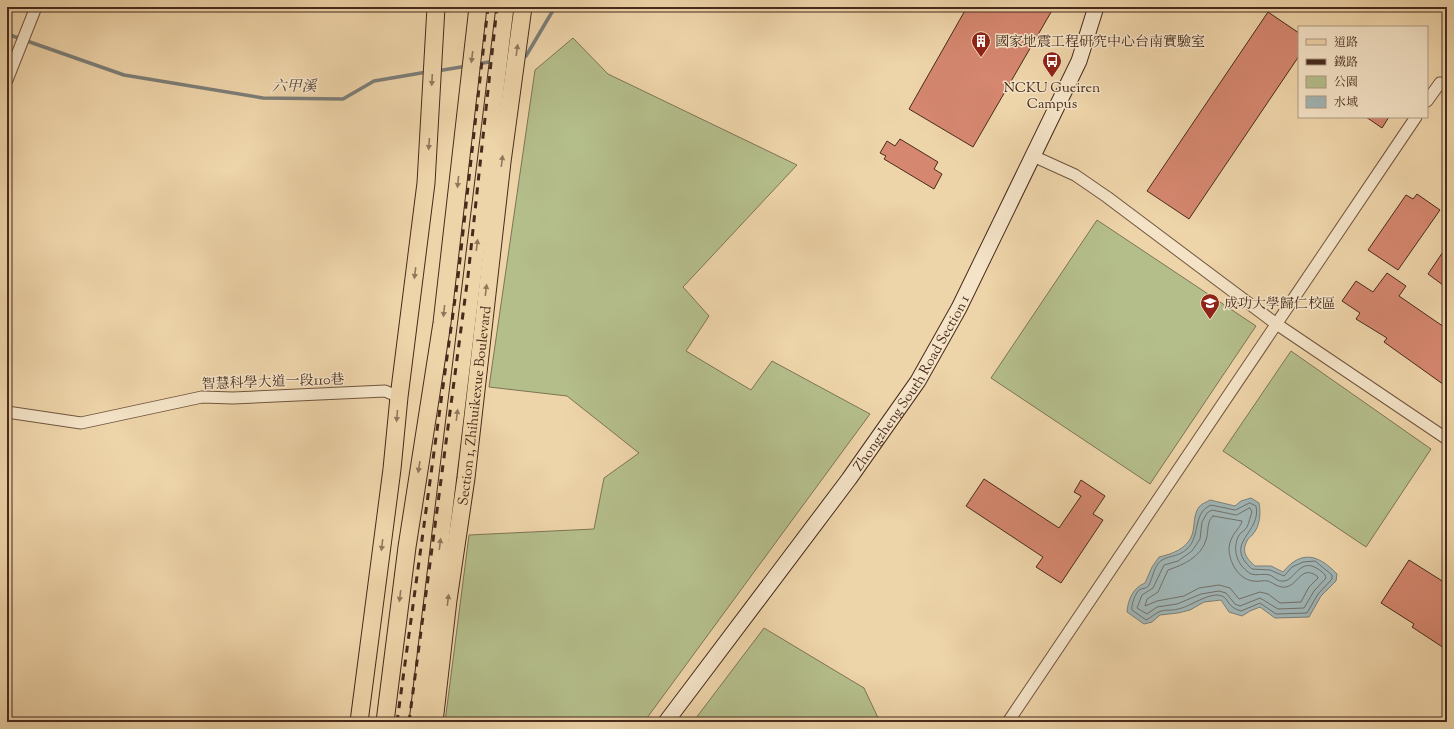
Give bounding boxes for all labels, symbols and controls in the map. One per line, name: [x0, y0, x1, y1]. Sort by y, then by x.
legend: [1298, 26, 1428, 118]
building icon: 國家地震工程研究中心台南實驗室: [970, 30, 992, 58]
place label: 國家地震工程研究中心台南實驗室: [995, 33, 1205, 53]
text: 道路: [1334, 34, 1358, 52]
one-way arrow: [514, 44, 520, 56]
bus stop icon: NCKU Gueiren Campus: [1041, 50, 1063, 78]
one-way arrow: [469, 51, 476, 63]
text: 鐵路: [1334, 54, 1358, 72]
one-way arrow: [429, 74, 436, 86]
text: 公園: [1334, 74, 1358, 92]
water label: 六甲溪: [271, 77, 318, 98]
place label: NCKU Gueiren Campus: [1004, 79, 1100, 115]
text: 水域: [1334, 94, 1358, 112]
one-way arrow: [425, 138, 432, 150]
one-way arrow: [499, 155, 505, 167]
one-way arrow: [455, 176, 461, 188]
one-way arrow: [473, 239, 480, 251]
one-way arrow: [412, 267, 418, 279]
one-way arrow: [483, 284, 490, 296]
street label: Zhongzheng South Road Section 1: [850, 292, 976, 476]
school or university icon: 成功大學歸仁校區: [1199, 292, 1221, 320]
place label: 成功大學歸仁校區: [1224, 295, 1336, 315]
one-way arrow: [440, 305, 447, 317]
street label: Section 1, Zhihuikexue Boulevard: [454, 305, 498, 507]
street label: 智慧科學大道一段110巷: [201, 371, 345, 395]
one-way arrow: [453, 409, 460, 421]
one-way arrow: [394, 410, 401, 422]
one-way arrow: [416, 461, 422, 473]
one-way arrow: [437, 538, 444, 550]
one-way arrow: [379, 539, 385, 551]
one-way arrow: [397, 590, 404, 602]
one-way arrow: [445, 594, 451, 606]

